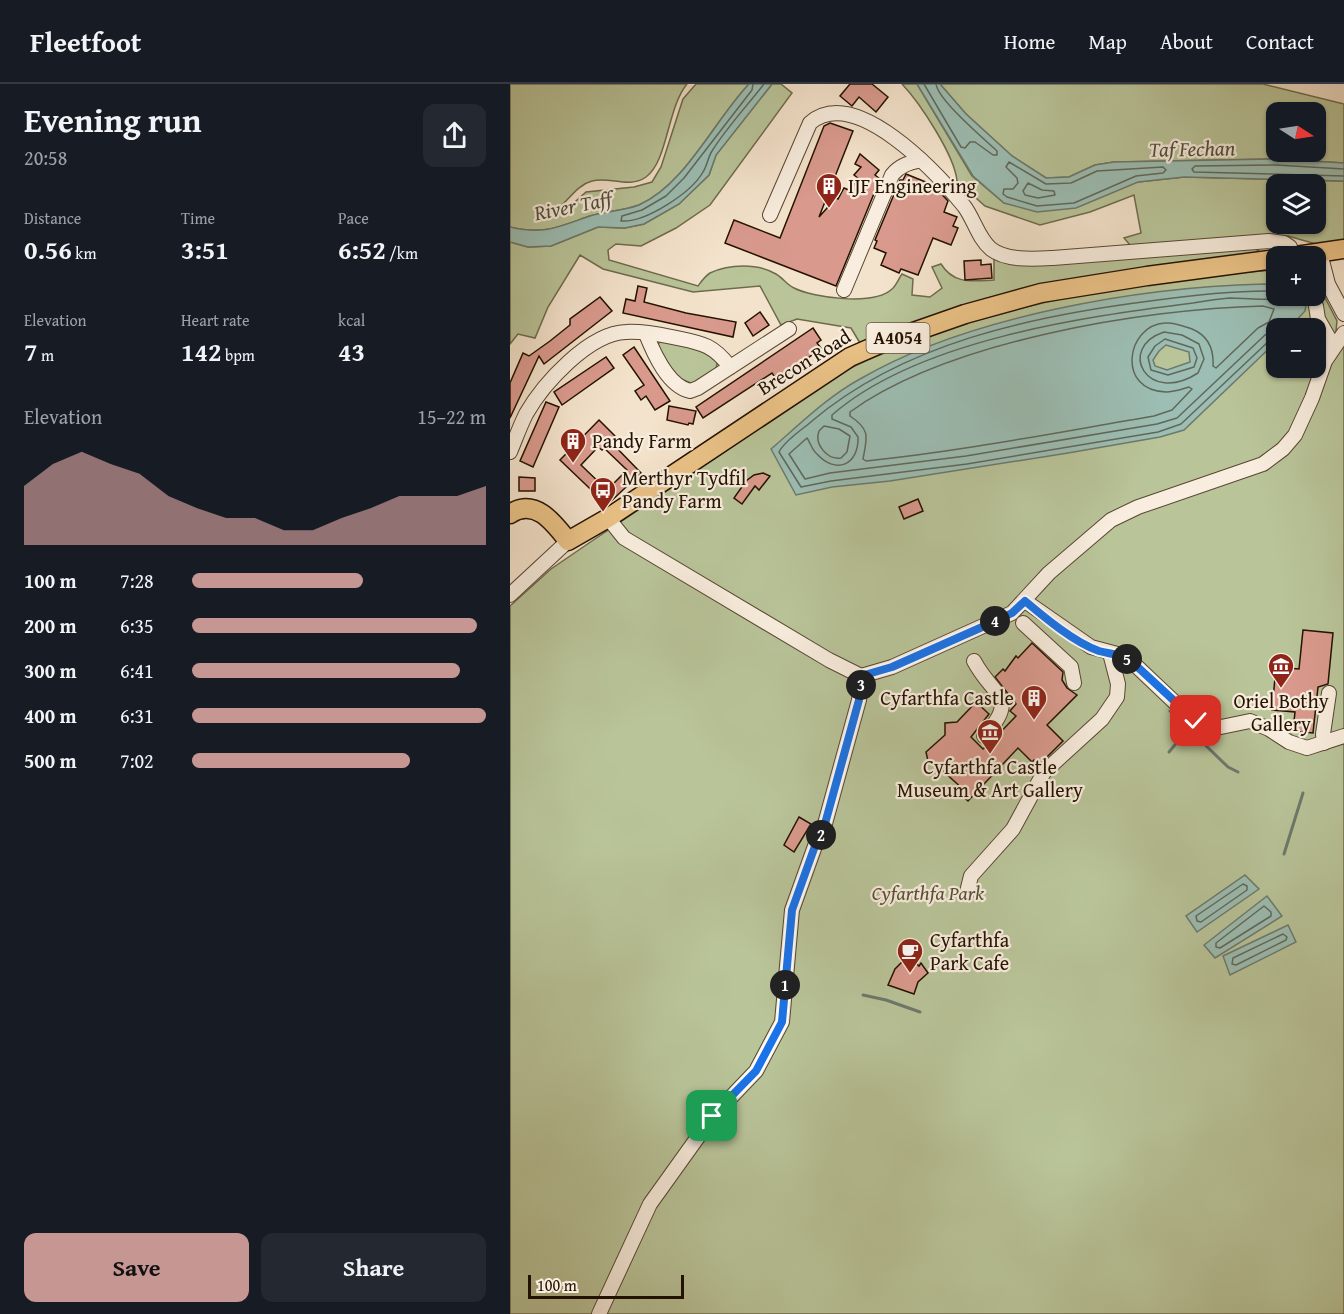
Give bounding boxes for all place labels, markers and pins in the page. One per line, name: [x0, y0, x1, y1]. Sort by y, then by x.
building icon: IJF Engineering: [814, 171, 844, 209]
place label: IJF Engineering: [848, 171, 977, 200]
building icon: Pandy Farm: [558, 426, 588, 464]
place label: Pandy Farm: [592, 426, 692, 455]
place label: Merthyr Tydfil Pandy Farm: [622, 463, 747, 515]
bus stop icon: Merthyr Tydfil Pandy Farm: [588, 475, 618, 513]
pin: 4: [980, 606, 1010, 636]
pin: 5: [1112, 644, 1142, 674]
museum icon: Oriel Bothy Gallery: [1266, 651, 1296, 689]
pin: 3: [846, 670, 876, 700]
place label: Cyfarthfa Castle: [880, 683, 1014, 712]
building icon: Cyfarthfa Castle: [1019, 683, 1049, 721]
place label: Oriel Bothy Gallery: [1233, 686, 1329, 738]
pin: [1170, 695, 1221, 746]
museum icon: Cyfarthfa Castle Museum & Art Gallery: [975, 717, 1005, 755]
place label: Cyfarthfa Castle Museum & Art Gallery: [897, 752, 1083, 804]
pin: 2: [806, 820, 836, 850]
place label: Cyfarthfa Park Cafe: [930, 925, 1010, 977]
cafe icon: Cyfarthfa Park Cafe: [895, 936, 925, 974]
pin: 1: [770, 970, 800, 1000]
pin: [686, 1090, 737, 1141]

